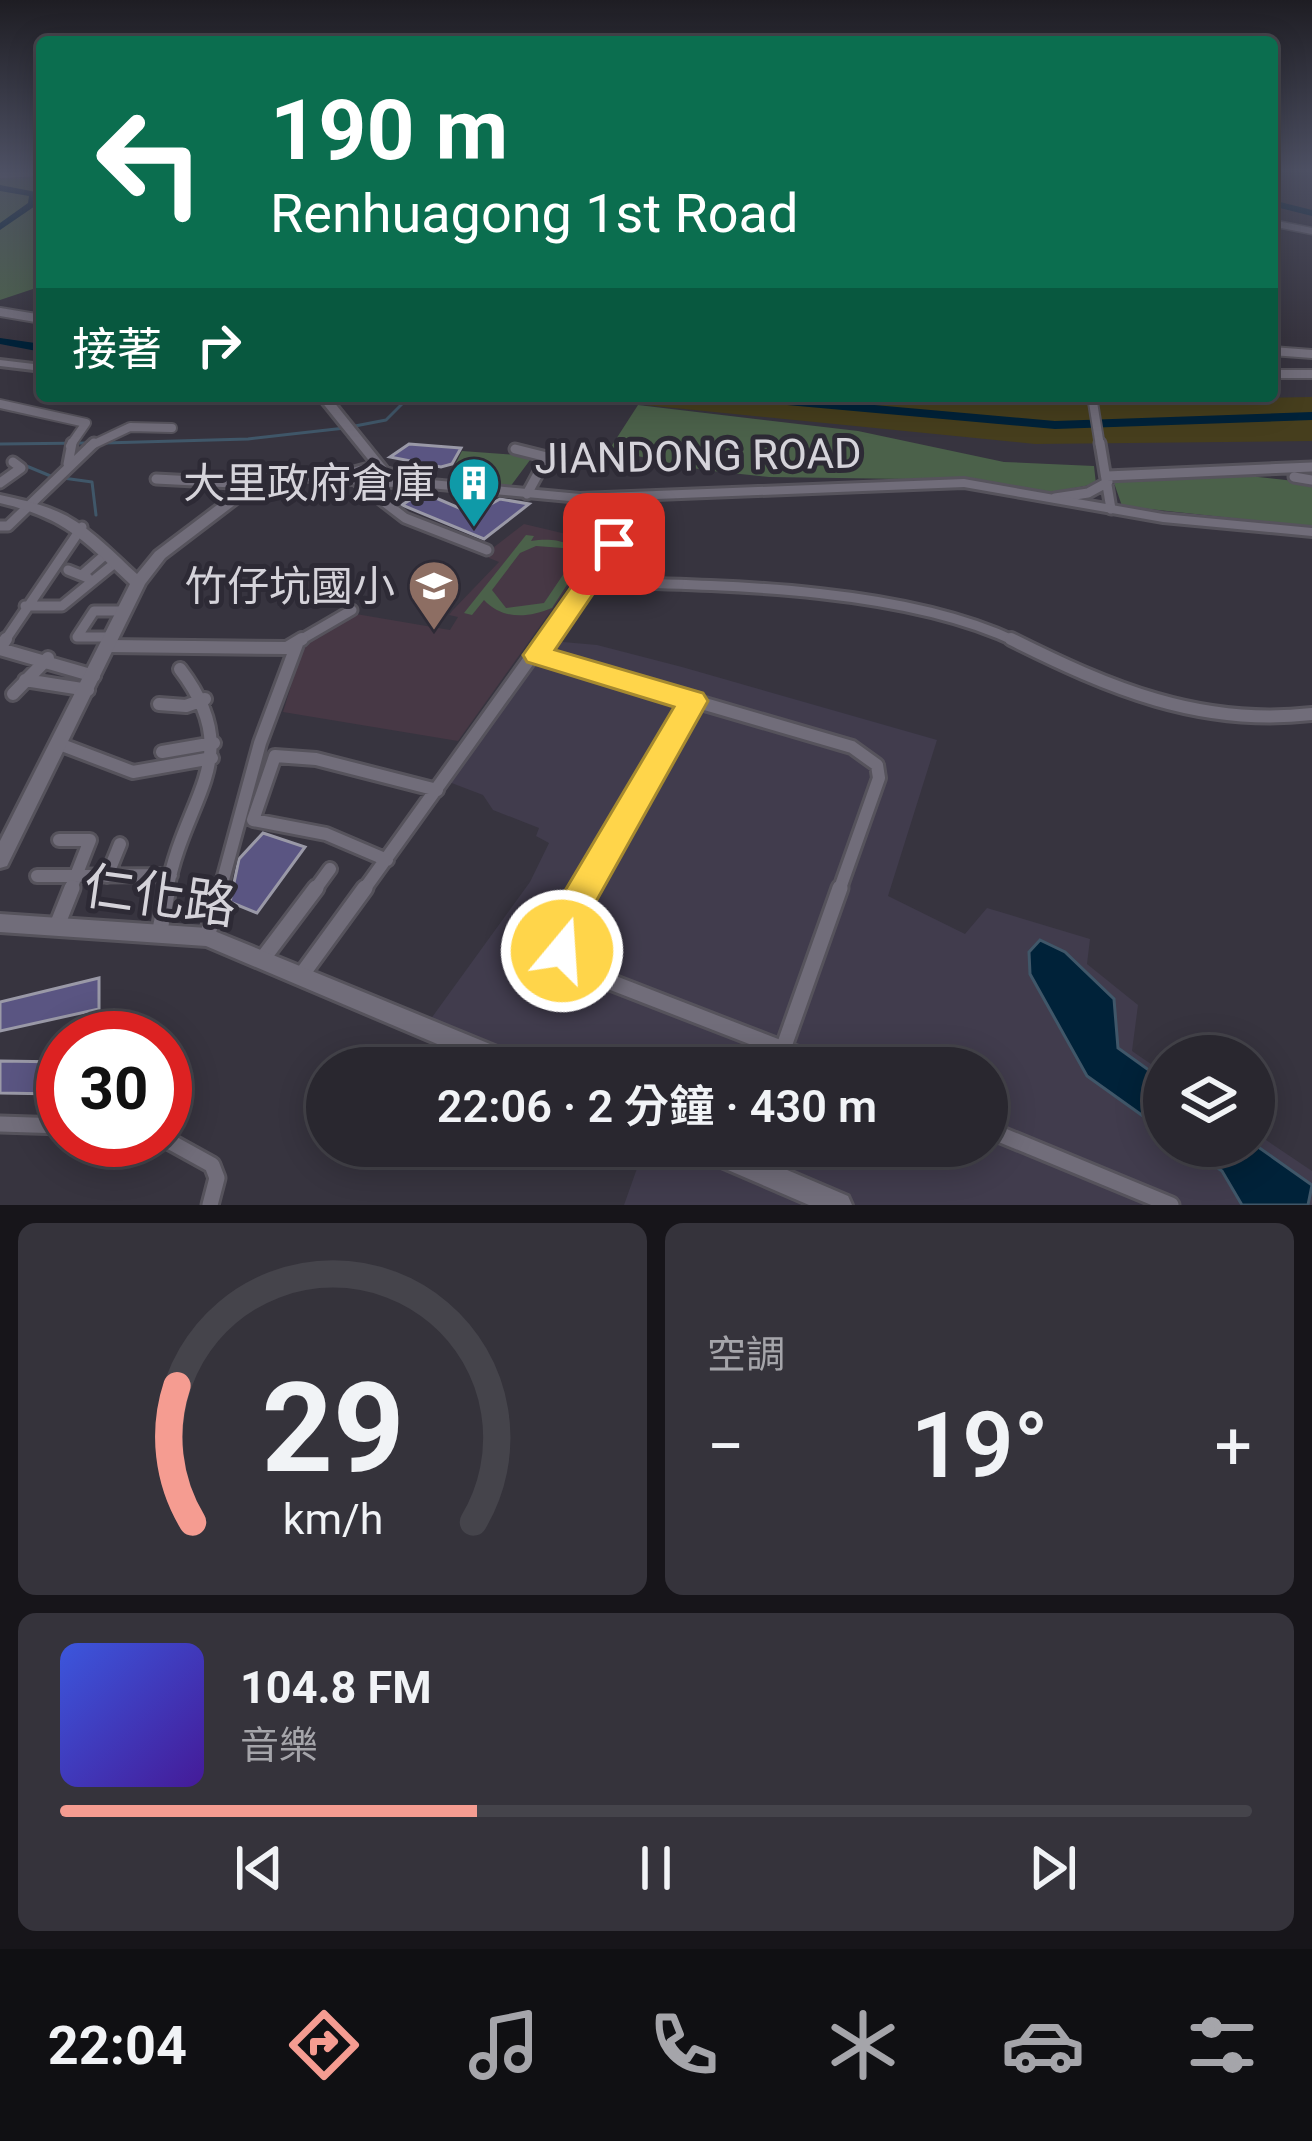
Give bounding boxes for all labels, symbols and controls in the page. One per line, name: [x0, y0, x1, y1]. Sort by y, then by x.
text: 190 m: [270, 81, 508, 180]
icon: left: [72, 84, 228, 240]
text: Renhuagong 1st Road: [270, 182, 798, 245]
icon: right: [186, 312, 252, 378]
text: 接著: [72, 323, 162, 376]
street label: JIANDONG ROAD: [534, 429, 862, 483]
building icon: 大里政府倉庫: [446, 455, 502, 529]
place label: 大里政府倉庫: [183, 459, 435, 508]
pin: [563, 493, 665, 595]
icon: arrive: [581, 511, 647, 577]
school or university icon: 竹仔坑國小: [406, 558, 462, 632]
place label: 竹仔坑國小: [185, 562, 395, 611]
street label: 仁化路: [80, 856, 240, 936]
position arrow: [499, 888, 625, 1014]
speed limit sign: 30: [36, 1011, 192, 1167]
map controls: [1143, 1035, 1275, 1167]
button: layers: [1143, 1035, 1275, 1167]
text: 22:06 · 2 分鐘 · 430 m: [437, 1080, 877, 1133]
text: 空調: [707, 1332, 785, 1378]
text: 29: [261, 1355, 404, 1501]
text: 19°: [911, 1394, 1048, 1499]
text: −: [707, 1408, 745, 1485]
text: +: [1215, 1408, 1252, 1485]
text: km/h: [282, 1494, 383, 1544]
text: 104.8 FM: [240, 1661, 432, 1714]
text: 音樂: [240, 1723, 318, 1769]
icon: previous: [226, 1835, 292, 1901]
icon: pause: [623, 1835, 689, 1901]
icon: next: [1020, 1835, 1086, 1901]
icon: directions: [282, 2003, 366, 2087]
icon: music: [462, 2003, 546, 2087]
icon: phone: [642, 2003, 726, 2087]
icon: climate: [821, 2003, 905, 2087]
icon: car: [1001, 2003, 1085, 2087]
icon: filters: [1180, 2003, 1264, 2087]
text: 22:04: [48, 2014, 187, 2077]

